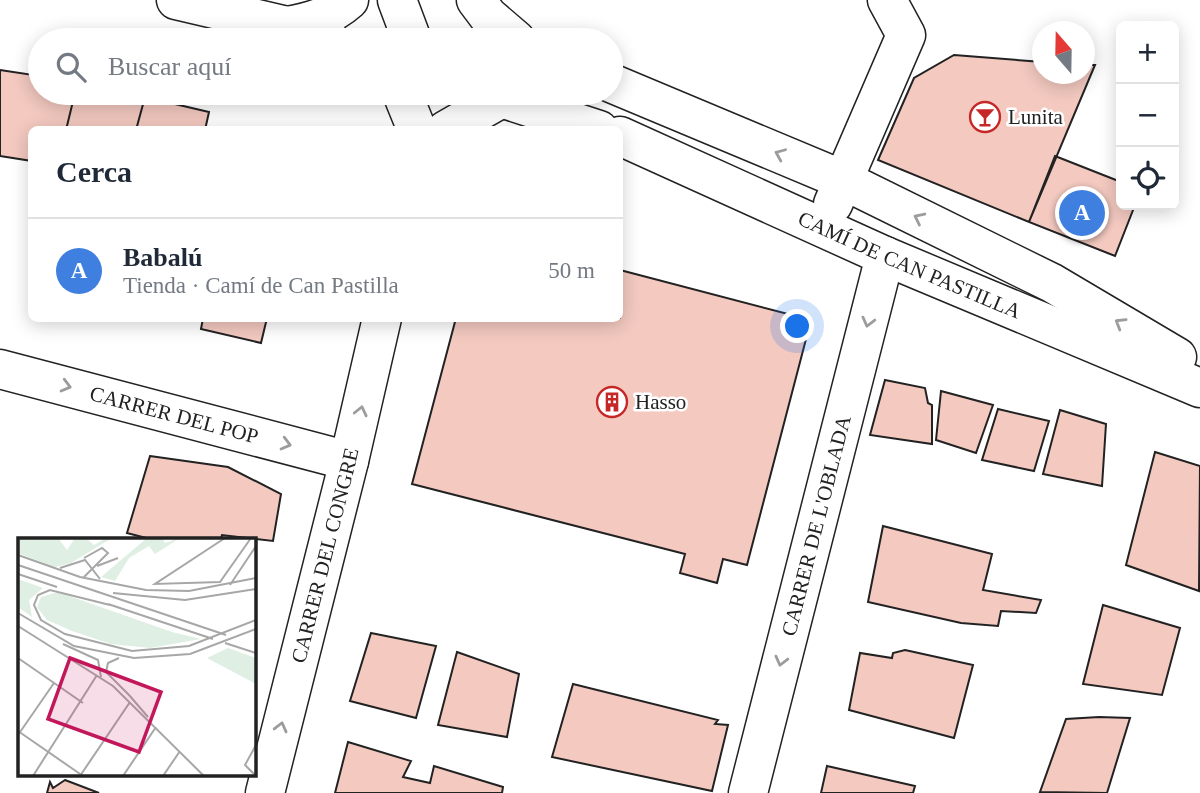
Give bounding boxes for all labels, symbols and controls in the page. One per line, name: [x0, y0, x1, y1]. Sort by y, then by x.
north arrow: [1032, 21, 1095, 84]
map controls: [1116, 21, 1179, 210]
button: +: [1116, 21, 1179, 84]
search box: [28, 28, 623, 105]
icon: search: [52, 48, 90, 86]
text: Buscar aquí: [108, 52, 231, 81]
button: −: [1116, 84, 1179, 147]
bar icon: Lunita: [968, 100, 1002, 134]
place label: Lunita: [1008, 105, 1063, 129]
button: locate: [1116, 147, 1179, 210]
one-way arrow: [775, 148, 787, 162]
text: Cerca: [56, 155, 132, 188]
pin: A: [1059, 187, 1105, 239]
street label: CAMÍ DE CAN PASTILLA: [794, 206, 1025, 324]
one-way arrow: [914, 212, 926, 226]
text: Babalú: [123, 243, 203, 272]
text: A: [71, 258, 87, 283]
text: 50 m: [548, 258, 595, 283]
text: Tienda · Camí de Can Pastilla: [123, 273, 399, 298]
your location: [780, 309, 814, 343]
one-way arrow: [862, 316, 876, 328]
one-way arrow: [1115, 318, 1128, 331]
one-way arrow: [60, 378, 72, 392]
street label: CARRER DEL POP: [87, 381, 261, 449]
building icon: Hasso: [595, 385, 629, 419]
place label: Hasso: [635, 390, 686, 414]
one-way arrow: [352, 405, 367, 417]
street label: CARRER DE L'OBLADA: [777, 412, 856, 638]
one-way arrow: [280, 436, 292, 450]
street label: CARRER DEL CONGRE: [286, 446, 364, 666]
inset map: [18, 538, 256, 776]
one-way arrow: [775, 655, 790, 667]
one-way arrow: [273, 721, 287, 733]

